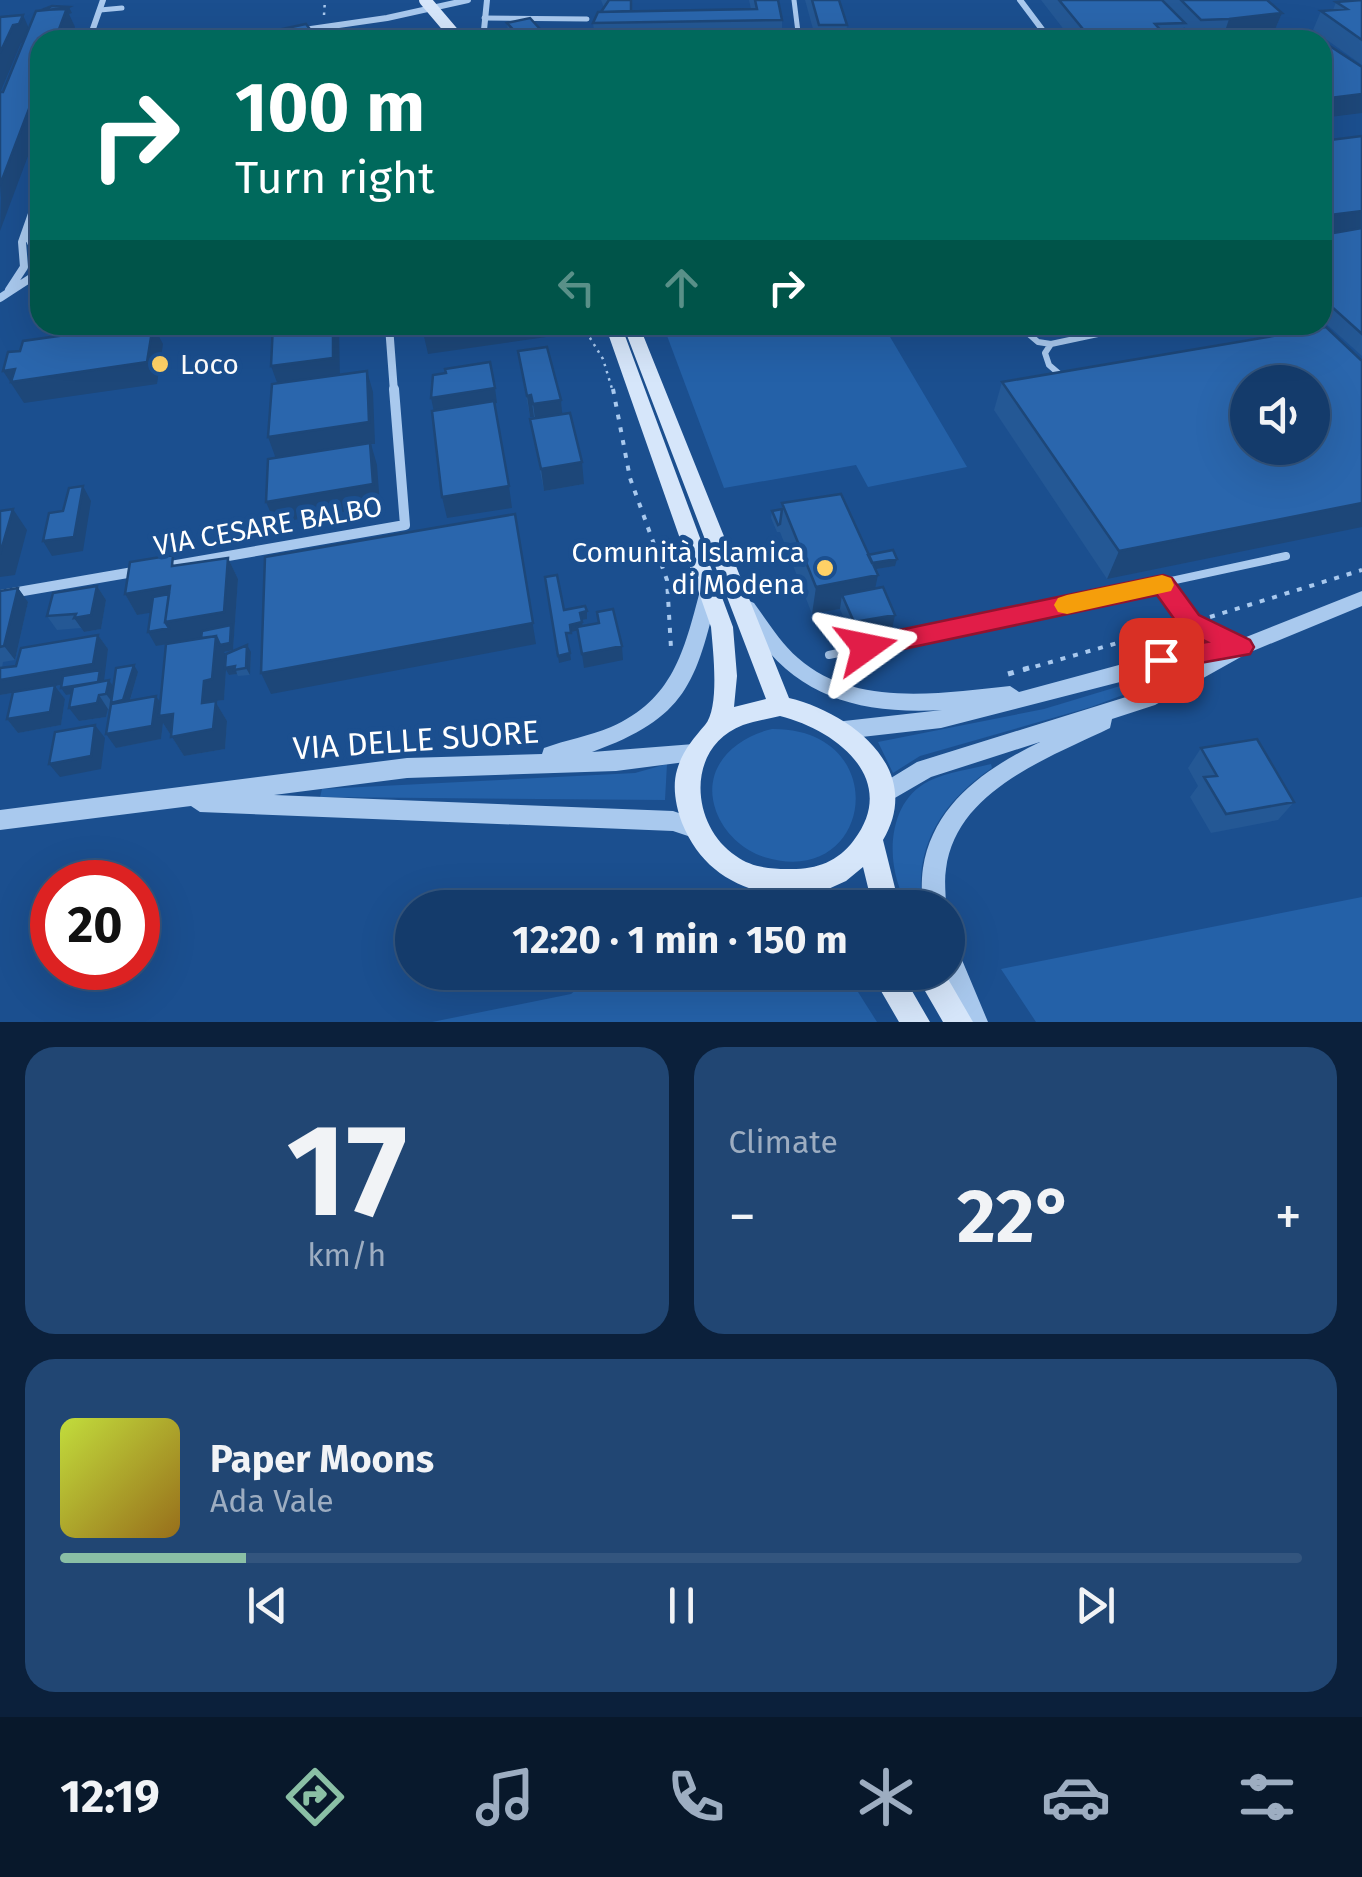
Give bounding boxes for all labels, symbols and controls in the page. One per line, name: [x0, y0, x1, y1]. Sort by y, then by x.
text: 100 m: [235, 66, 425, 150]
icon: right: [70, 70, 200, 200]
text: Turn right: [235, 151, 434, 205]
icon: left: [549, 260, 604, 315]
icon: ahead: [654, 260, 709, 315]
icon: right: [759, 260, 814, 315]
place label: Loco: [180, 348, 239, 381]
marker: Loco: [149, 353, 171, 375]
map controls: [1230, 365, 1330, 465]
button: sound: [1230, 365, 1330, 465]
street label: VIA CESARE BALBO: [151, 490, 385, 562]
place label: Comunità Islamica di Modena: [572, 536, 805, 601]
marker: Comunità Islamica di Modena: [814, 557, 836, 579]
position arrow: [814, 595, 918, 699]
pin: [1119, 618, 1204, 703]
icon: arrive: [1134, 633, 1189, 688]
street label: VIA DELLE SUORE: [292, 712, 540, 768]
speed limit sign: 20: [30, 860, 160, 990]
text: 12:20 · 1 min · 150 m: [512, 917, 848, 963]
text: 17: [286, 1093, 407, 1249]
text: Climate: [729, 1123, 838, 1161]
text: 22°: [957, 1172, 1074, 1262]
text: −: [729, 1184, 756, 1250]
text: +: [1275, 1184, 1302, 1250]
text: km/h: [307, 1236, 386, 1274]
text: Paper Moons: [210, 1436, 434, 1482]
text: Ada Vale: [210, 1482, 334, 1520]
icon: previous: [240, 1578, 295, 1633]
icon: pause: [654, 1578, 709, 1633]
icon: next: [1068, 1578, 1123, 1633]
icon: directions: [280, 1762, 350, 1832]
icon: music: [470, 1762, 540, 1832]
icon: phone: [661, 1762, 731, 1832]
icon: climate: [851, 1762, 921, 1832]
icon: car: [1041, 1762, 1111, 1832]
icon: filters: [1232, 1762, 1302, 1832]
text: 12:19: [60, 1770, 160, 1824]

